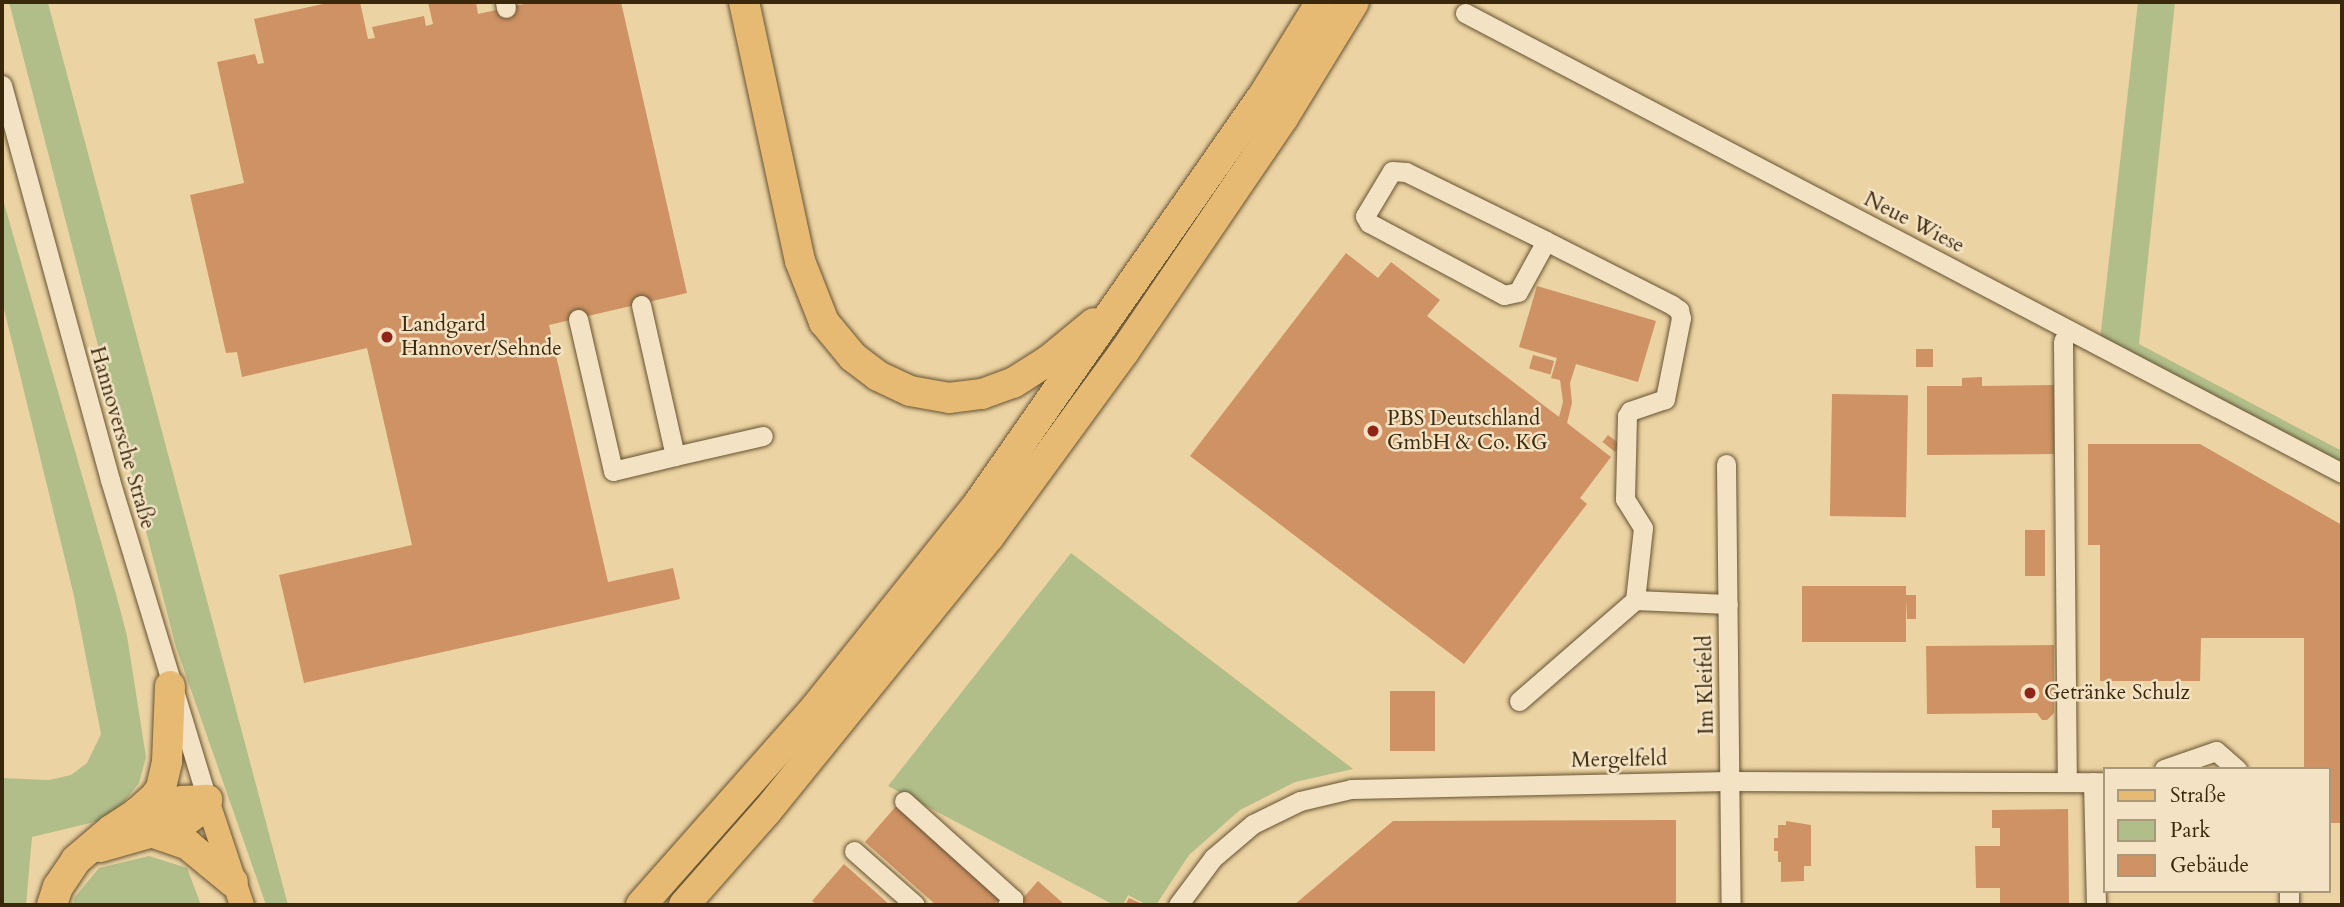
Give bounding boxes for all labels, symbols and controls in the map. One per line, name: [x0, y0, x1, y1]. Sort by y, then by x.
street label: Neue Wiese: [1860, 187, 1968, 259]
place label: Landgard Hannover/Sehnde: [401, 312, 562, 362]
marker: Landgard Hannover/Sehnde: [379, 329, 395, 345]
street label: Hannoversche Straße: [84, 344, 160, 532]
place label: PBS Deutschland GmbH & Co. KG: [1387, 406, 1548, 456]
marker: PBS Deutschland GmbH & Co. KG: [1365, 423, 1381, 439]
street label: Im Kleifeld: [1693, 635, 1719, 735]
place label: Getränke Schulz: [2044, 680, 2190, 706]
marker: Getränke Schulz: [2022, 685, 2038, 701]
street label: Mergelfeld: [1571, 747, 1667, 773]
legend: [2102, 767, 2330, 893]
text: Straße: [2170, 781, 2226, 810]
text: Park: [2170, 816, 2210, 845]
text: Gebäude: [2170, 851, 2249, 880]

